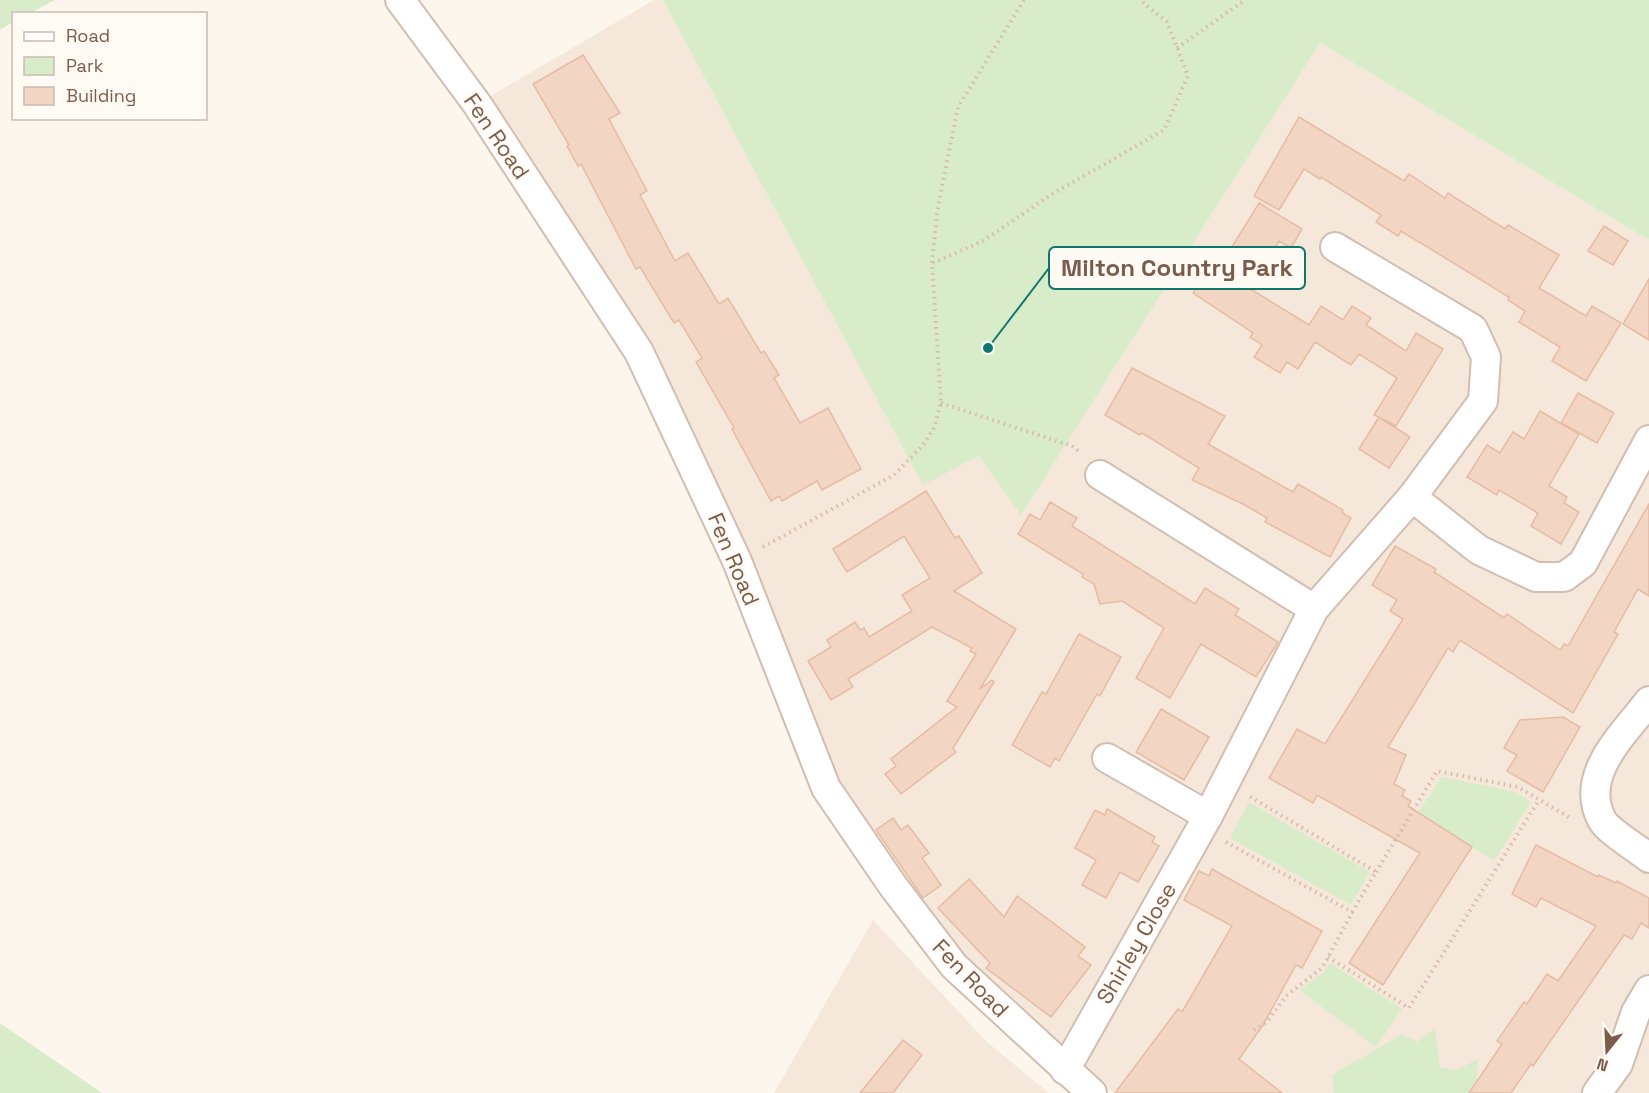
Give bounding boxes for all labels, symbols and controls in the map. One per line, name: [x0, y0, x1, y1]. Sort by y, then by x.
legend: [12, 12, 207, 120]
text: Road: [66, 24, 110, 47]
text: Park: [66, 54, 104, 77]
text: Building: [66, 84, 136, 107]
street label: Fen Road: [458, 88, 536, 184]
callout: Milton Country Park: [1049, 247, 1305, 289]
text: Milton Country Park: [1061, 252, 1293, 283]
street label: Fen Road: [702, 508, 766, 610]
street label: Shirley Close: [1090, 877, 1182, 1009]
street label: Fen Road: [927, 933, 1015, 1023]
north arrow: [1577, 1021, 1637, 1081]
text: N: [1594, 1053, 1611, 1076]

